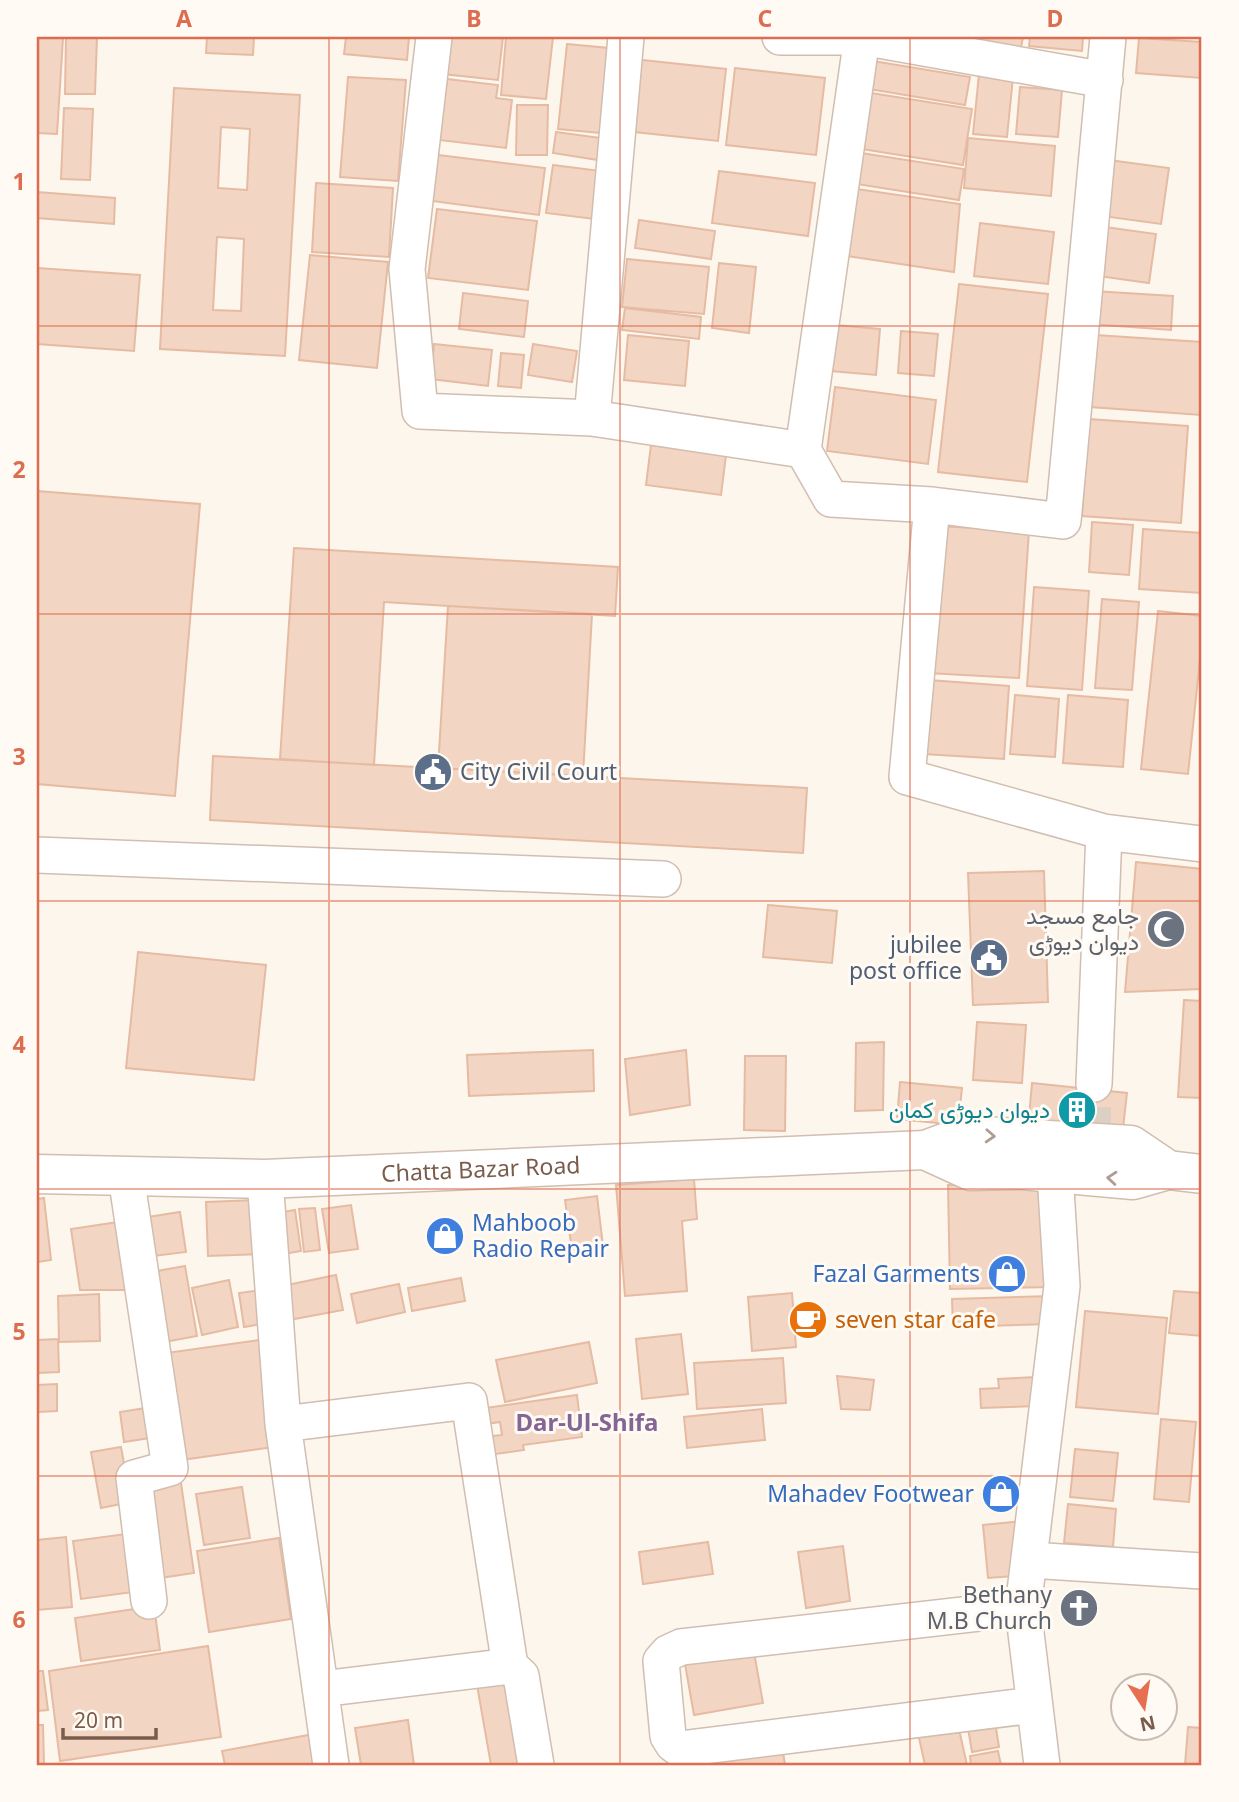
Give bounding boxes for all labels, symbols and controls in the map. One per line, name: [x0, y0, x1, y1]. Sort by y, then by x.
text: A: [176, 2, 192, 34]
text: B: [466, 2, 482, 34]
text: C: [758, 2, 773, 34]
text: D: [1047, 2, 1063, 34]
text: 1: [12, 165, 26, 197]
text: 2: [12, 453, 26, 485]
text: 3: [12, 740, 26, 772]
public building icon: City Civil Court: [412, 751, 454, 793]
place label: City Civil Court: [460, 755, 617, 787]
place label: جامع مسجد دیوان دیوڑی: [1026, 899, 1139, 957]
mosque icon: جامع مسجد دیوان دیوڑی: [1145, 908, 1187, 950]
place label: jubilee post office: [849, 928, 962, 986]
public building icon: jubilee post office: [968, 937, 1010, 979]
text: 4: [12, 1028, 26, 1060]
building icon: دیوان دیوڑی کمان: [1056, 1089, 1098, 1131]
place label: دیوان دیوڑی کمان: [889, 1093, 1050, 1125]
one-way arrow: [985, 1129, 996, 1144]
street label: Chatta Bazar Road: [380, 1148, 581, 1189]
one-way arrow: [1106, 1171, 1117, 1186]
place label: Mahboob Radio Repair: [472, 1206, 609, 1264]
shop icon: Mahboob Radio Repair: [424, 1215, 466, 1257]
shop icon: Fazal Garments: [986, 1253, 1028, 1295]
place label: Fazal Garments: [812, 1257, 980, 1289]
cafe icon: seven star cafe: [787, 1299, 829, 1341]
place label: seven star cafe: [835, 1303, 996, 1335]
text: 5: [12, 1315, 26, 1347]
district label: Dar-Ul-Shifa: [516, 1405, 659, 1438]
shop icon: Mahadev Footwear: [980, 1473, 1022, 1515]
place label: Mahadev Footwear: [767, 1477, 974, 1509]
place label: Bethany M.B Church: [927, 1578, 1052, 1636]
church icon: Bethany M.B Church: [1058, 1587, 1100, 1629]
text: 6: [12, 1603, 26, 1635]
north arrow: [1110, 1672, 1180, 1742]
scale bar: [63, 1697, 156, 1741]
text: 20 m: [74, 1706, 123, 1734]
text: N: [1137, 1709, 1158, 1738]

